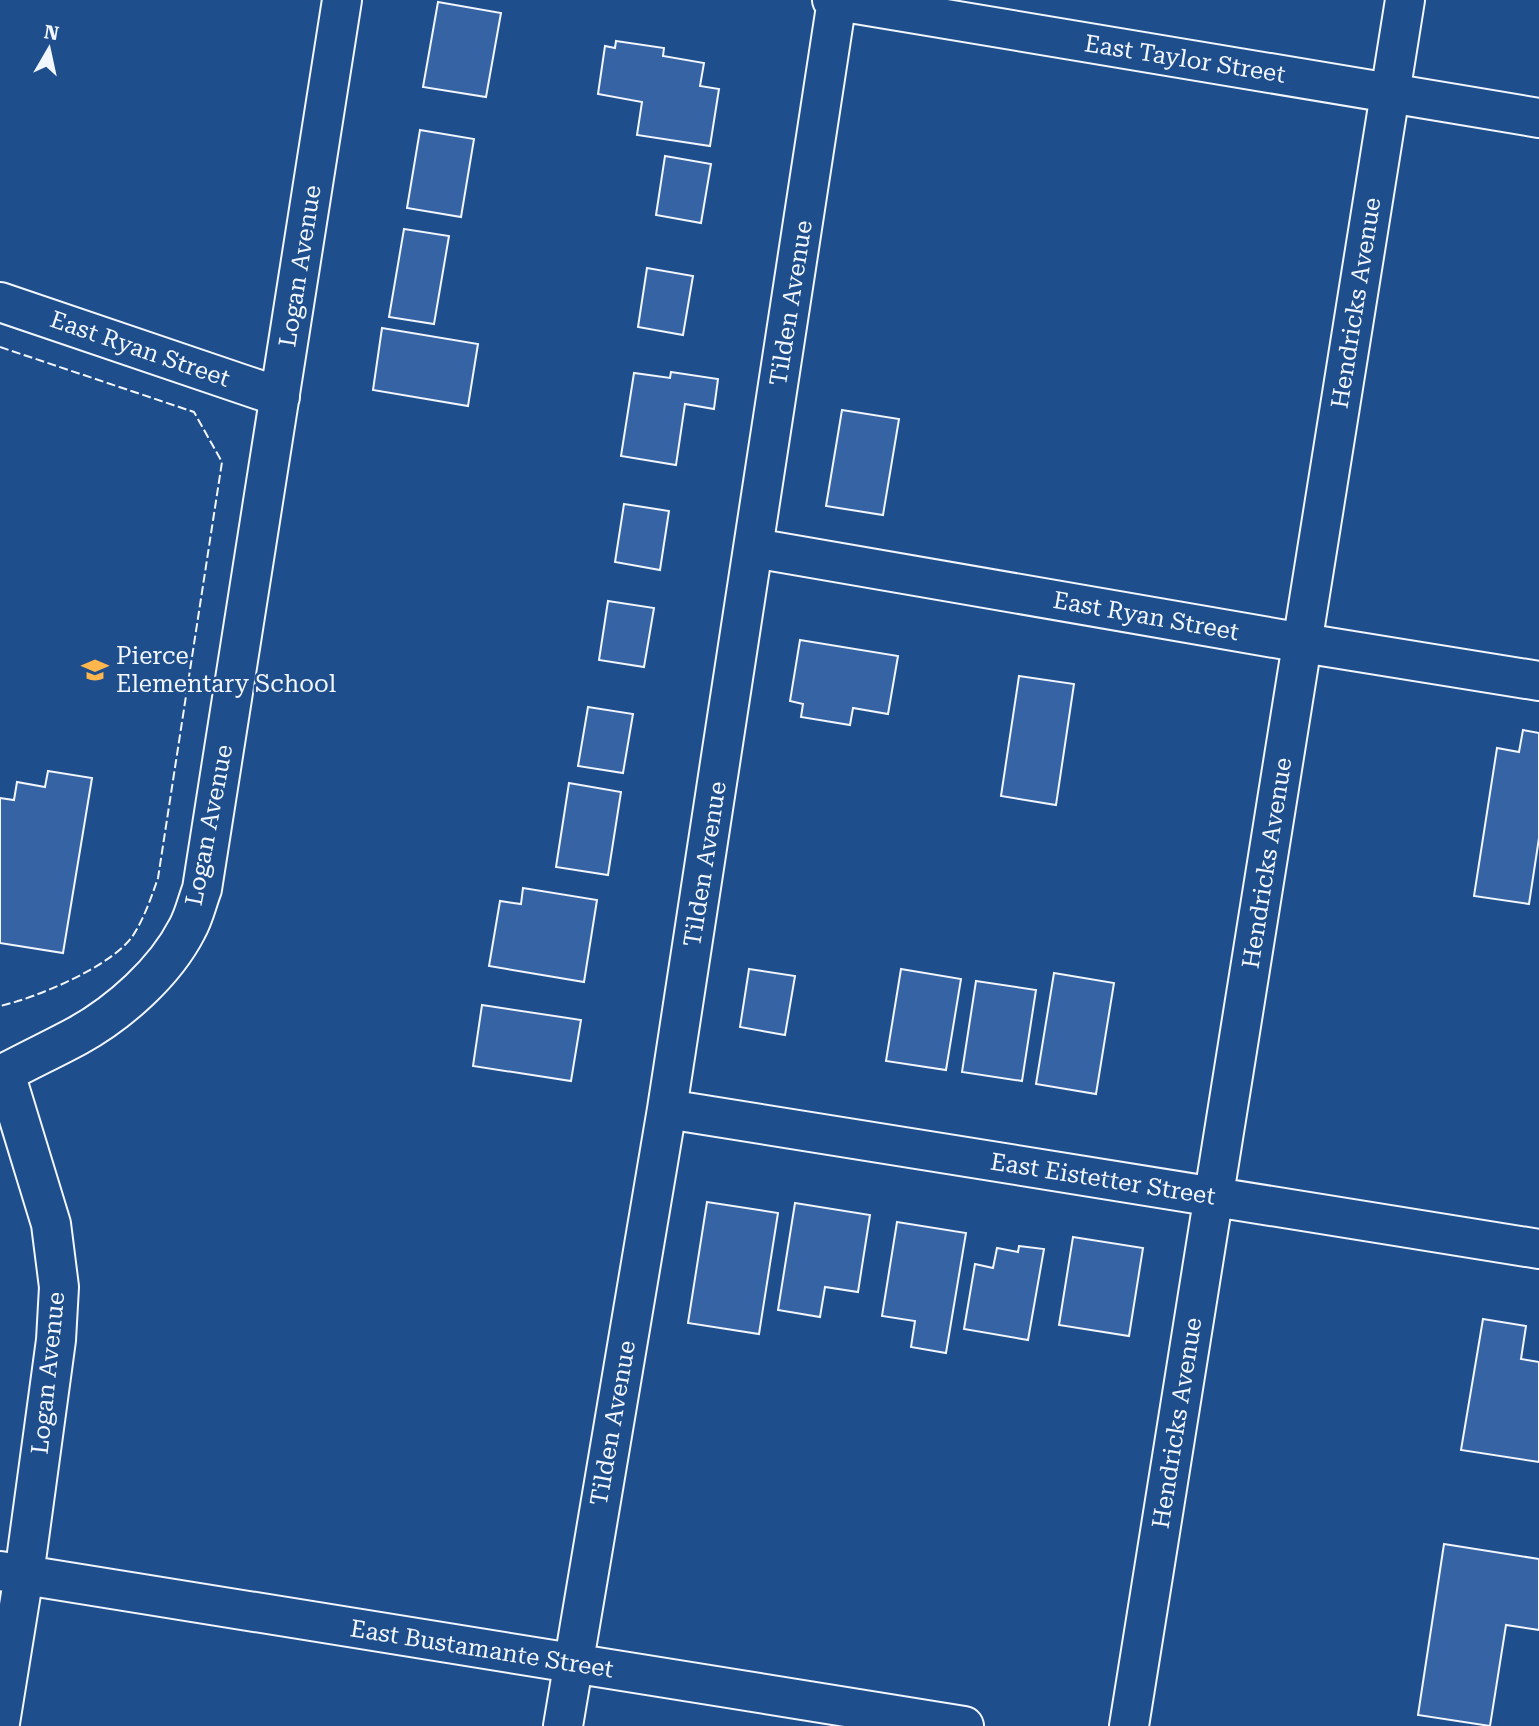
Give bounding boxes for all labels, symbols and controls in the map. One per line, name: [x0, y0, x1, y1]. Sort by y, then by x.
north arrow: [14, 14, 84, 84]
text: N: [43, 20, 61, 45]
street label: East Taylor Street: [1083, 29, 1287, 89]
street label: Logan Avenue: [273, 183, 327, 349]
street label: Hendricks Avenue: [1325, 196, 1387, 410]
street label: Tilden Avenue: [764, 218, 818, 388]
street label: East Ryan Street: [46, 305, 234, 393]
street label: East Ryan Street: [1051, 586, 1241, 646]
place label: Pierce Elementary School: [116, 642, 336, 698]
school or university icon: Pierce Elementary School: [80, 655, 110, 685]
street label: Logan Avenue: [180, 742, 238, 908]
street label: Hendricks Avenue: [1236, 756, 1298, 970]
street label: Tilden Avenue: [678, 779, 732, 949]
street label: East Eistetter Street: [989, 1147, 1217, 1211]
street label: Logan Avenue: [26, 1290, 70, 1456]
street label: Hendricks Avenue: [1146, 1316, 1208, 1530]
street label: Tilden Avenue: [585, 1338, 641, 1508]
street label: East Bustamante Street: [348, 1614, 616, 1684]

